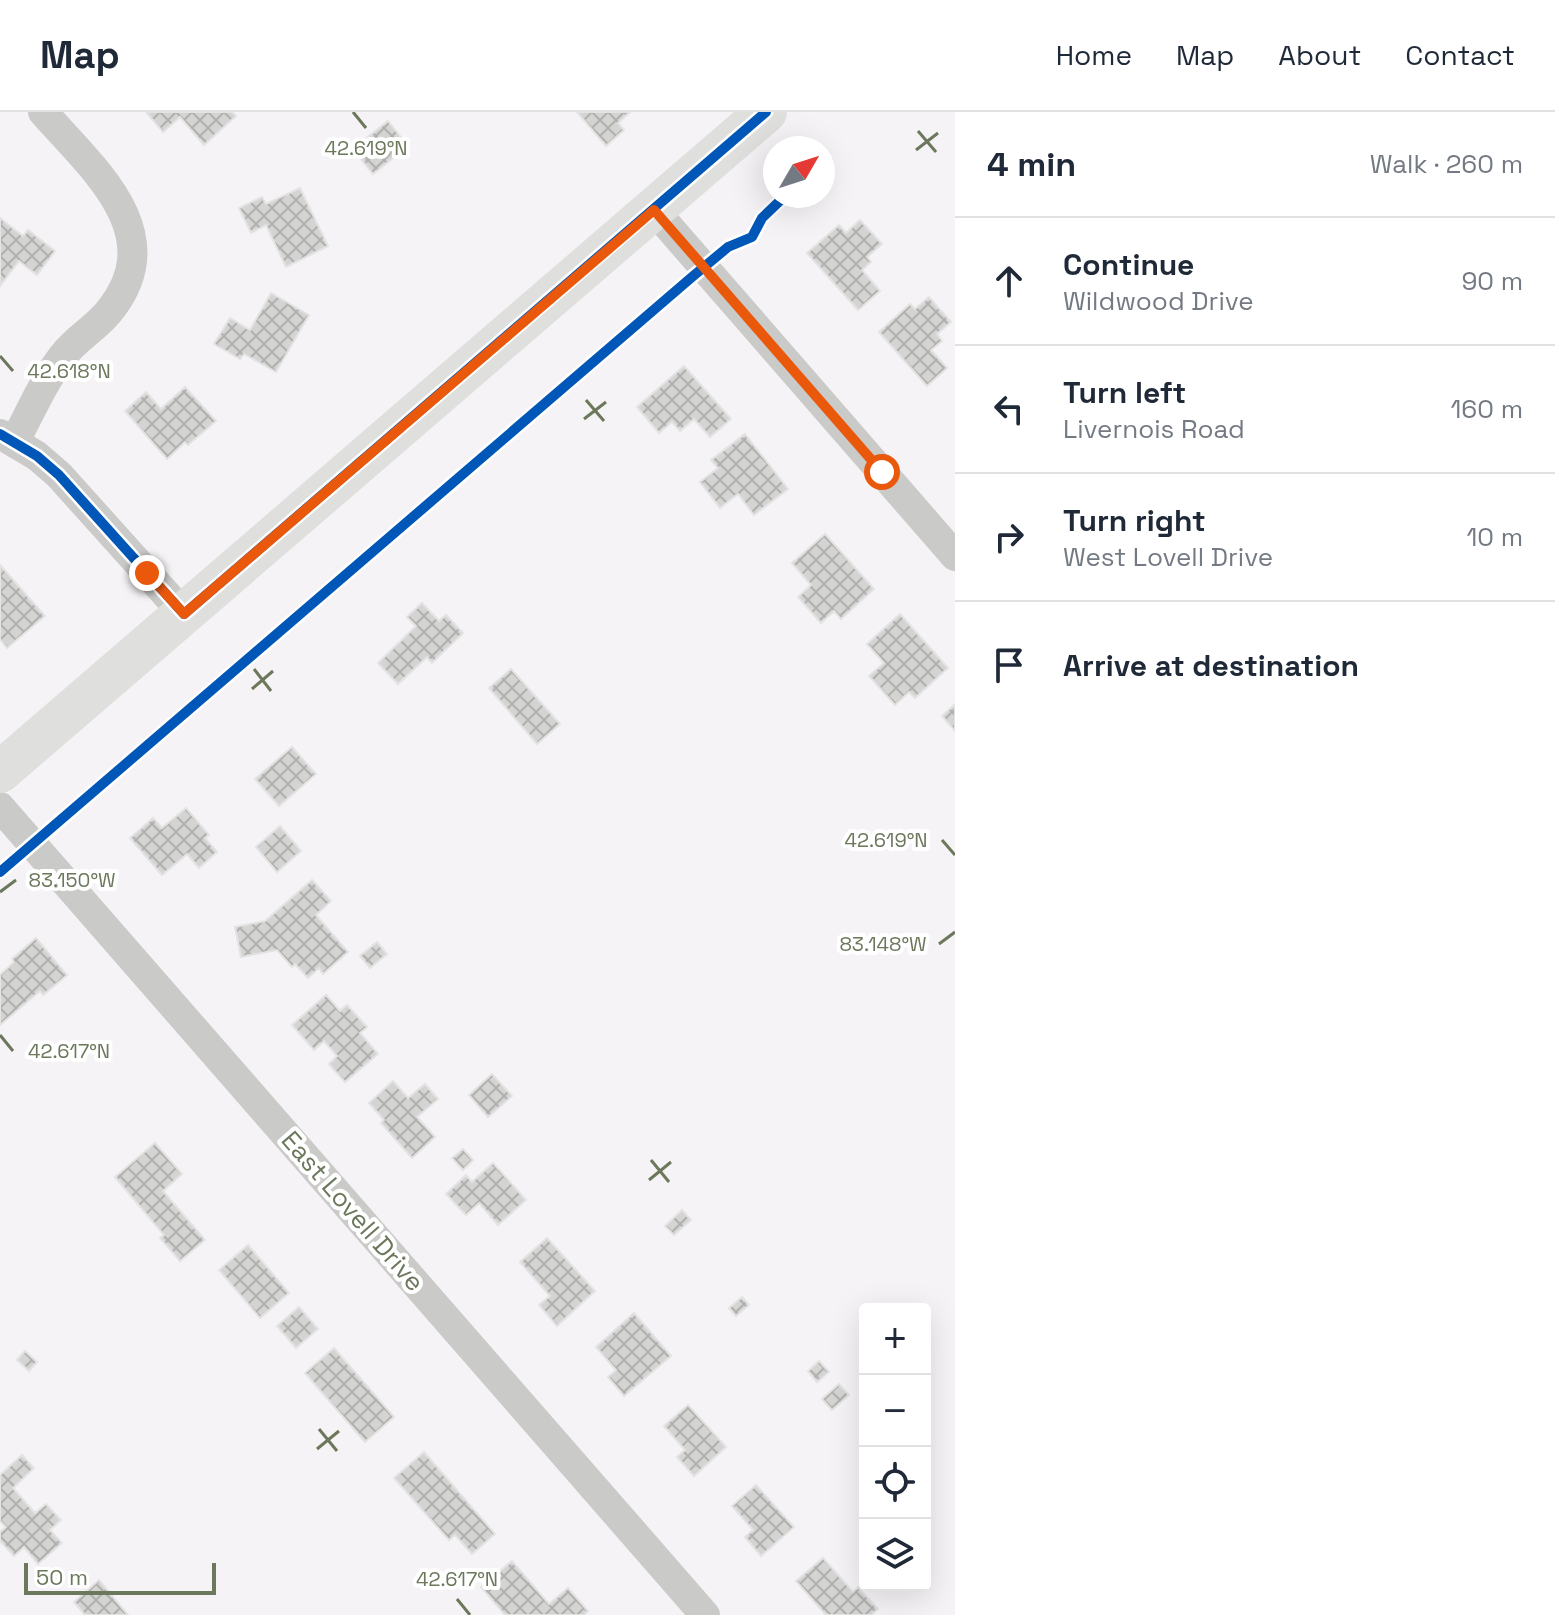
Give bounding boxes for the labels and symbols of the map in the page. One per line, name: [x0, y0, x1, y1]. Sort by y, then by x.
text: 42.619°N: [324, 135, 408, 161]
north arrow: [763, 136, 835, 208]
text: 42.618°N: [27, 358, 111, 384]
route start: [864, 454, 900, 490]
route end: [129, 555, 165, 591]
text: 42.619°N: [844, 827, 928, 853]
text: 83.150°W: [28, 867, 116, 893]
text: 83.148°W: [839, 931, 927, 957]
text: 42.617°N: [28, 1038, 110, 1064]
street label: East Lovell Drive: [274, 1124, 432, 1298]
scale bar: [24, 1559, 216, 1595]
text: 42.617°N: [416, 1566, 498, 1592]

